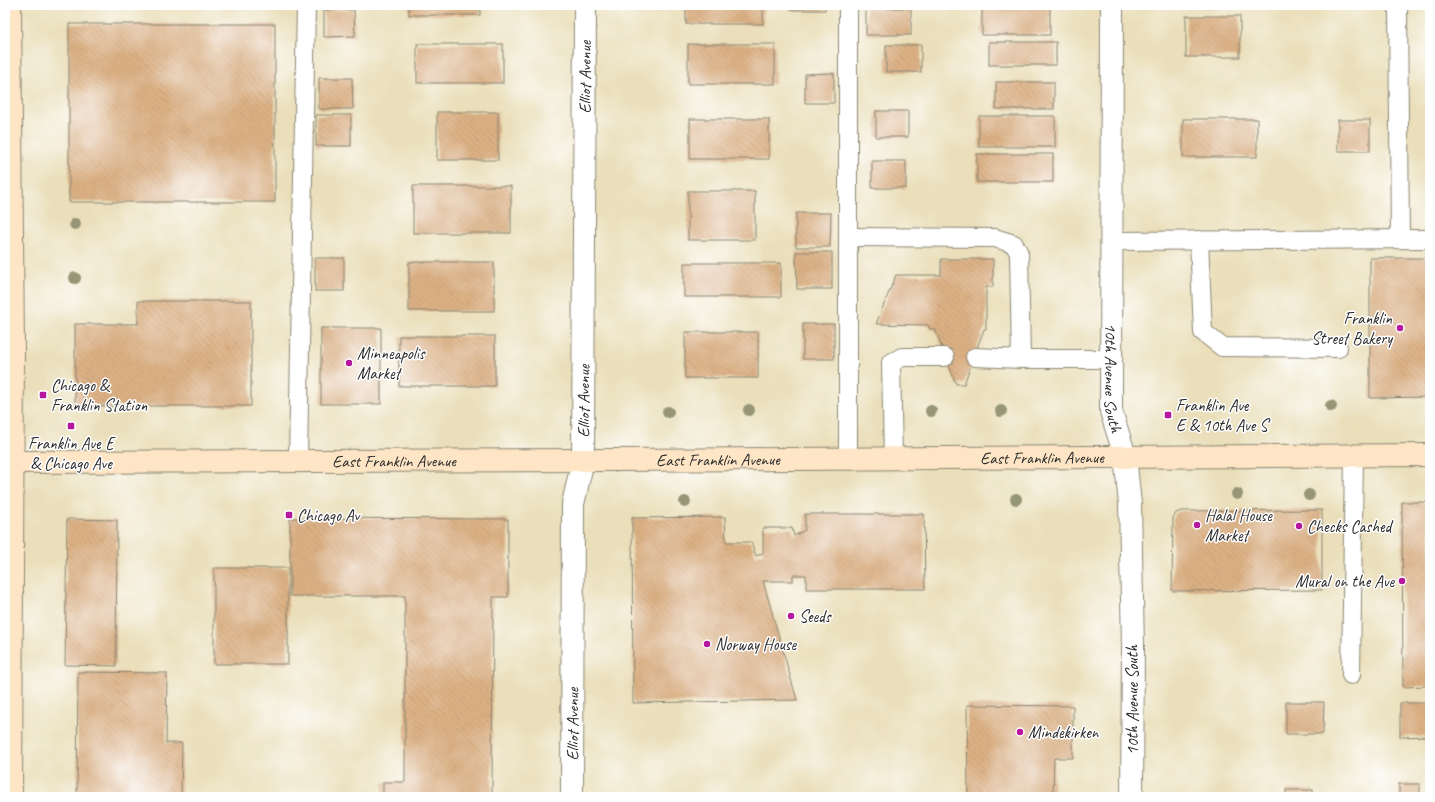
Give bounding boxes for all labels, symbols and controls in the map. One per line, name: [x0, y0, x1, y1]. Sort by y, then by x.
street label: Elliot Avenue: [574, 39, 595, 114]
place label: Franklin Street Bakery: [1311, 308, 1393, 349]
street label: 10th Avenue South: [1100, 323, 1128, 436]
marker: Franklin Street Bakery: [1395, 323, 1405, 333]
place label: Minneapolis Market: [357, 343, 426, 384]
marker: Minneapolis Market: [344, 358, 354, 368]
street label: Elliot Avenue: [573, 363, 594, 438]
place label: Chicago & Franklin Station: [51, 375, 147, 416]
marker: Chicago & Franklin Station: [38, 390, 48, 400]
place label: Franklin Ave E & 10th Ave S: [1176, 395, 1271, 436]
marker: Franklin Ave E & 10th Ave S: [1163, 410, 1173, 420]
marker: Franklin Ave E & Chicago Ave: [66, 421, 76, 431]
place label: Franklin Ave E & Chicago Ave: [28, 433, 117, 474]
street label: East Franklin Avenue: [980, 446, 1105, 468]
street label: East Franklin Avenue: [656, 448, 781, 470]
street label: East Franklin Avenue: [332, 450, 457, 471]
place label: Chicago Av: [297, 505, 360, 526]
place label: Halal House Market: [1205, 505, 1273, 546]
marker: Chicago Av: [284, 510, 294, 520]
place label: Checks Cashed: [1307, 516, 1393, 537]
marker: Halal House Market: [1192, 520, 1202, 530]
marker: Checks Cashed: [1294, 521, 1304, 531]
place label: Mural on the Ave: [1295, 571, 1395, 592]
marker: Mural on the Ave: [1397, 576, 1407, 586]
place label: Seeds: [799, 606, 832, 627]
marker: Seeds: [786, 611, 796, 621]
place label: Norway House: [715, 634, 797, 655]
marker: Norway House: [702, 639, 712, 649]
street label: 10th Avenue South: [1122, 644, 1143, 755]
street label: Elliot Avenue: [562, 686, 583, 760]
place label: Mindekirken: [1028, 722, 1100, 743]
marker: Mindekirken: [1015, 727, 1025, 737]

